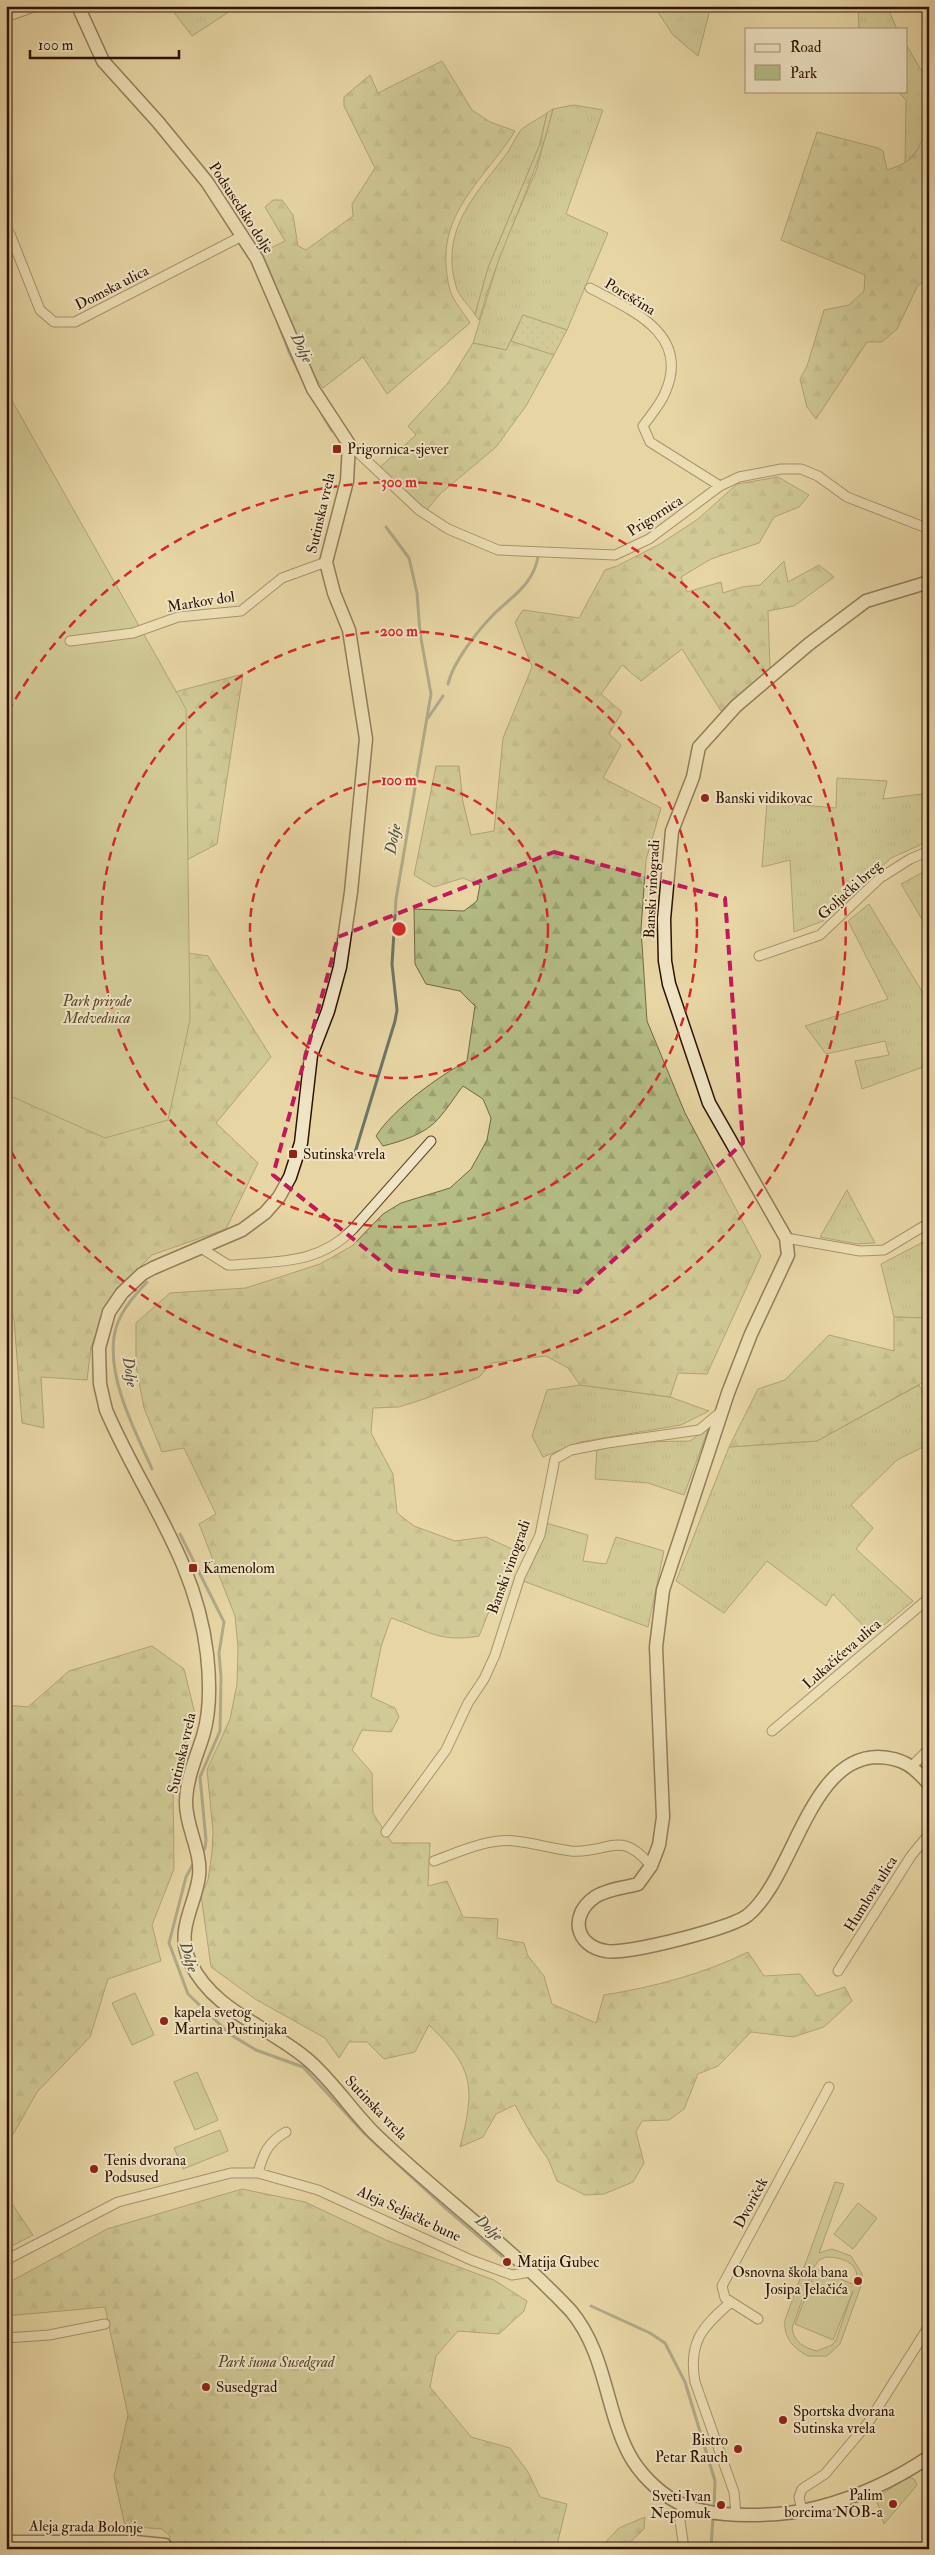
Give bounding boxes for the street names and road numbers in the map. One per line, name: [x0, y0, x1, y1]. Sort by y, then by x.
street label: Podsusedsko dolje: [204, 159, 278, 257]
street label: Domska ulica: [72, 261, 153, 315]
street label: Poreščina: [601, 274, 660, 320]
street label: Sutinska vrela: [302, 470, 340, 555]
street label: Prigornica: [624, 491, 687, 541]
street label: Markov dol: [166, 587, 236, 617]
street label: Banski vinogradi: [640, 839, 664, 939]
street label: Goljački breg: [814, 856, 887, 924]
street label: Banski vinogradi: [483, 1517, 535, 1617]
street label: Lukačićeva ulica: [799, 1614, 886, 1693]
street label: Sutinska vrela: [163, 1710, 201, 1795]
street label: Humlova ulica: [840, 1852, 902, 1935]
street label: Sutinska vrela: [341, 2072, 412, 2145]
street label: Dvoriček: [730, 2174, 772, 2232]
street label: Aleja Seljačke bune: [353, 2181, 464, 2246]
street label: Aleja grada Bolonje: [28, 2516, 143, 2537]

